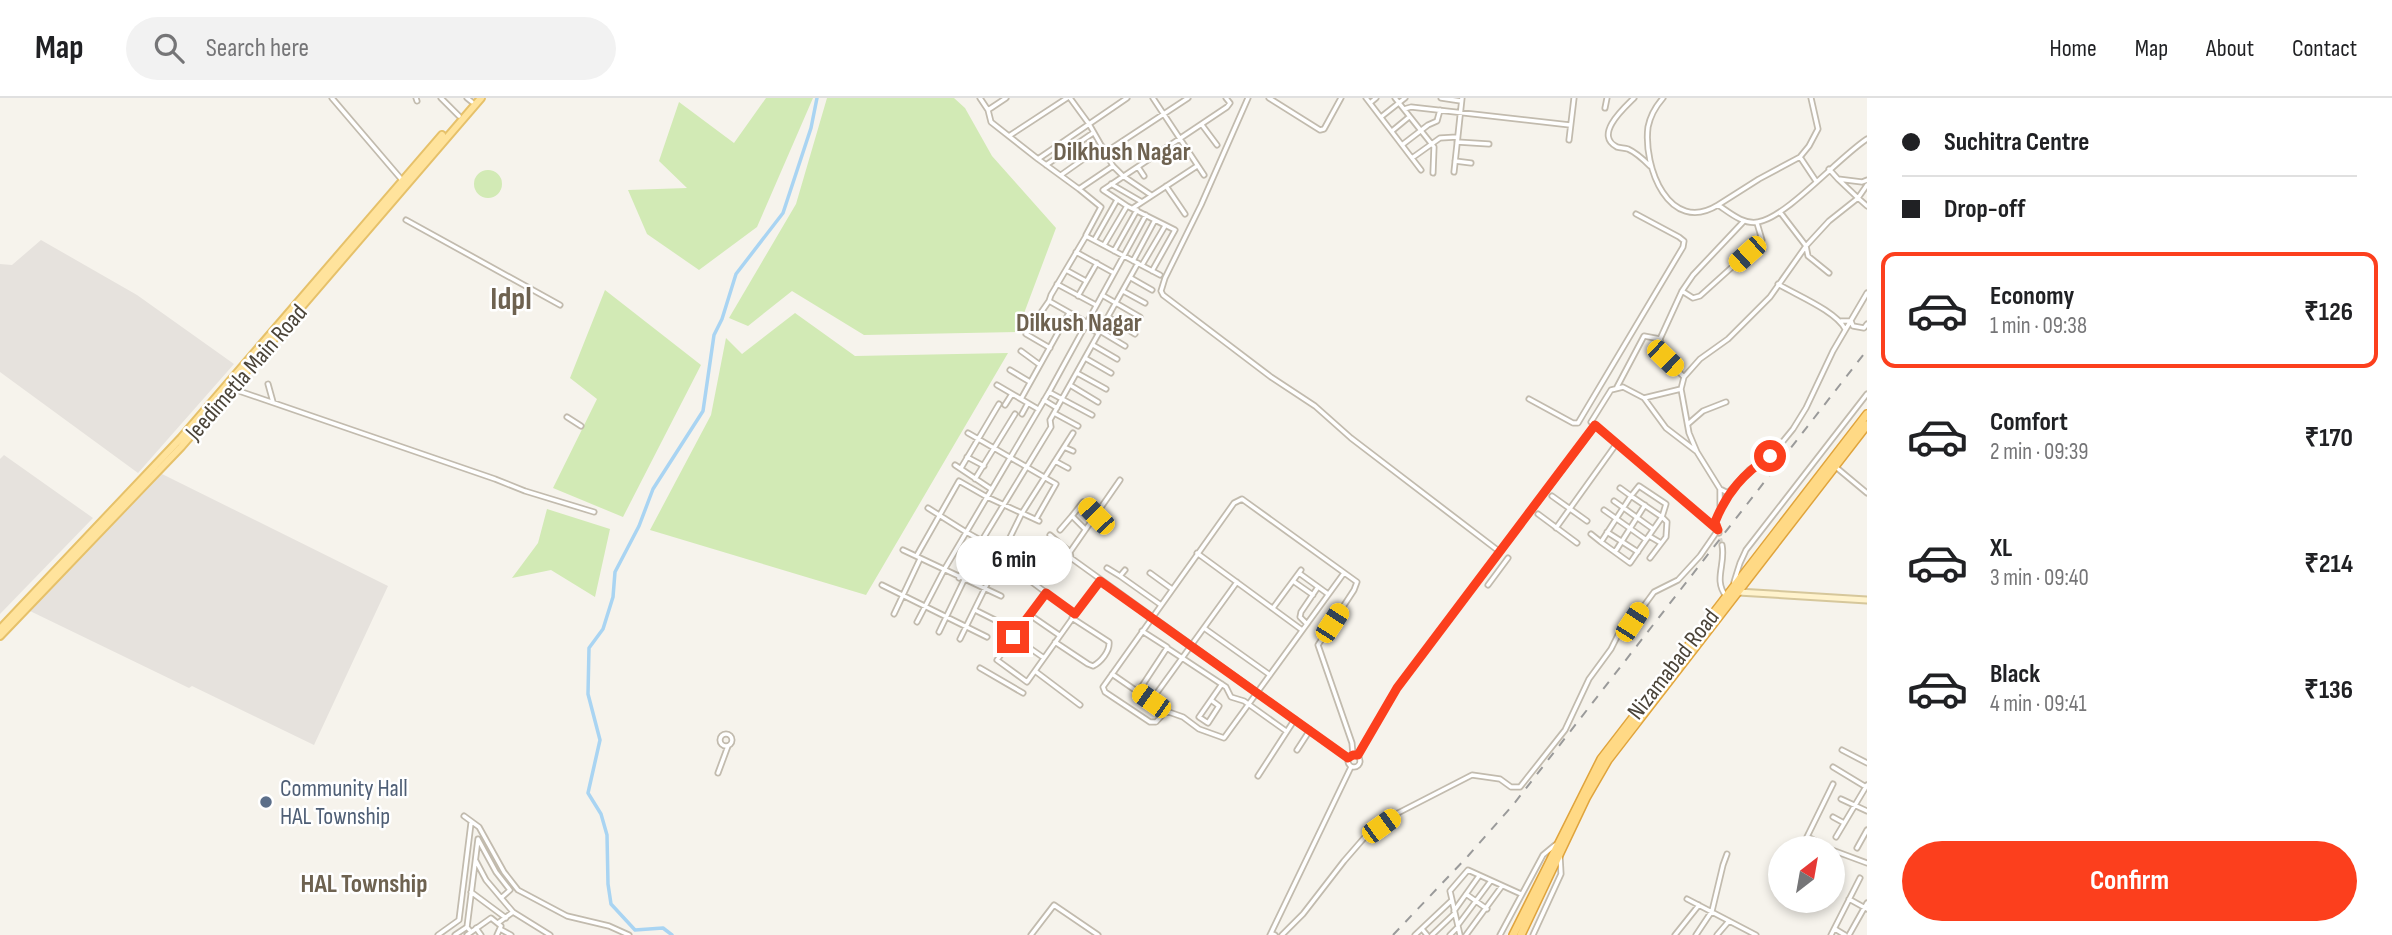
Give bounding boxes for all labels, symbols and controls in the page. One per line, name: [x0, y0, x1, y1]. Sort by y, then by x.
search box: [126, 17, 616, 80]
text: Map: [35, 28, 84, 68]
icon: search: [150, 29, 188, 67]
text: Search here: [206, 33, 309, 64]
text: Home: [2049, 34, 2097, 63]
text: Map: [2135, 34, 2168, 63]
text: About: [2206, 34, 2254, 63]
text: Contact: [2292, 34, 2357, 63]
text: Suchitra Centre: [1944, 127, 2089, 158]
district label: Dilkhush Nagar: [1053, 137, 1191, 168]
text: Drop-off: [1944, 194, 2025, 225]
car: [1725, 232, 1770, 276]
icon: car: [1906, 279, 1969, 342]
district label: Idpl: [490, 280, 532, 319]
text: Economy: [1990, 281, 2074, 312]
text: ₹126: [2304, 297, 2353, 328]
street label: Jeedimetla Main Road: [179, 298, 313, 447]
district label: Dilkush Nagar: [1016, 308, 1142, 339]
text: 1 min · 09:38: [1990, 312, 2087, 340]
car: [1643, 336, 1688, 380]
icon: car: [1906, 405, 1969, 468]
text: Comfort: [1990, 407, 2068, 438]
text: ₹170: [2304, 423, 2353, 454]
text: 2 min · 09:39: [1990, 438, 2089, 466]
route start: [1754, 440, 1786, 472]
car: [1074, 494, 1119, 538]
icon: car: [1906, 531, 1969, 594]
text: XL: [1990, 533, 2012, 564]
callout: 6 min: [955, 536, 1071, 584]
text: 6 min: [992, 546, 1036, 574]
text: ₹214: [2304, 549, 2353, 580]
text: 3 min · 09:40: [1990, 564, 2089, 592]
car: [1612, 599, 1653, 645]
car: [1312, 600, 1353, 646]
street label: Nizamabad Road: [1621, 603, 1726, 725]
route end: [997, 621, 1029, 653]
icon: car: [1906, 657, 1969, 720]
text: Black: [1990, 659, 2040, 690]
text: ₹136: [2304, 675, 2353, 706]
car: [1128, 680, 1175, 722]
text: 4 min · 09:41: [1990, 690, 2087, 718]
place label: Community Hall HAL Township: [280, 774, 408, 831]
marker: Community Hall HAL Township: [258, 794, 274, 810]
car: [1358, 805, 1405, 847]
north arrow: [1768, 836, 1844, 914]
map controls: [1768, 836, 1845, 913]
button: Confirm: [1902, 841, 2357, 921]
district label: HAL Township: [301, 869, 427, 900]

